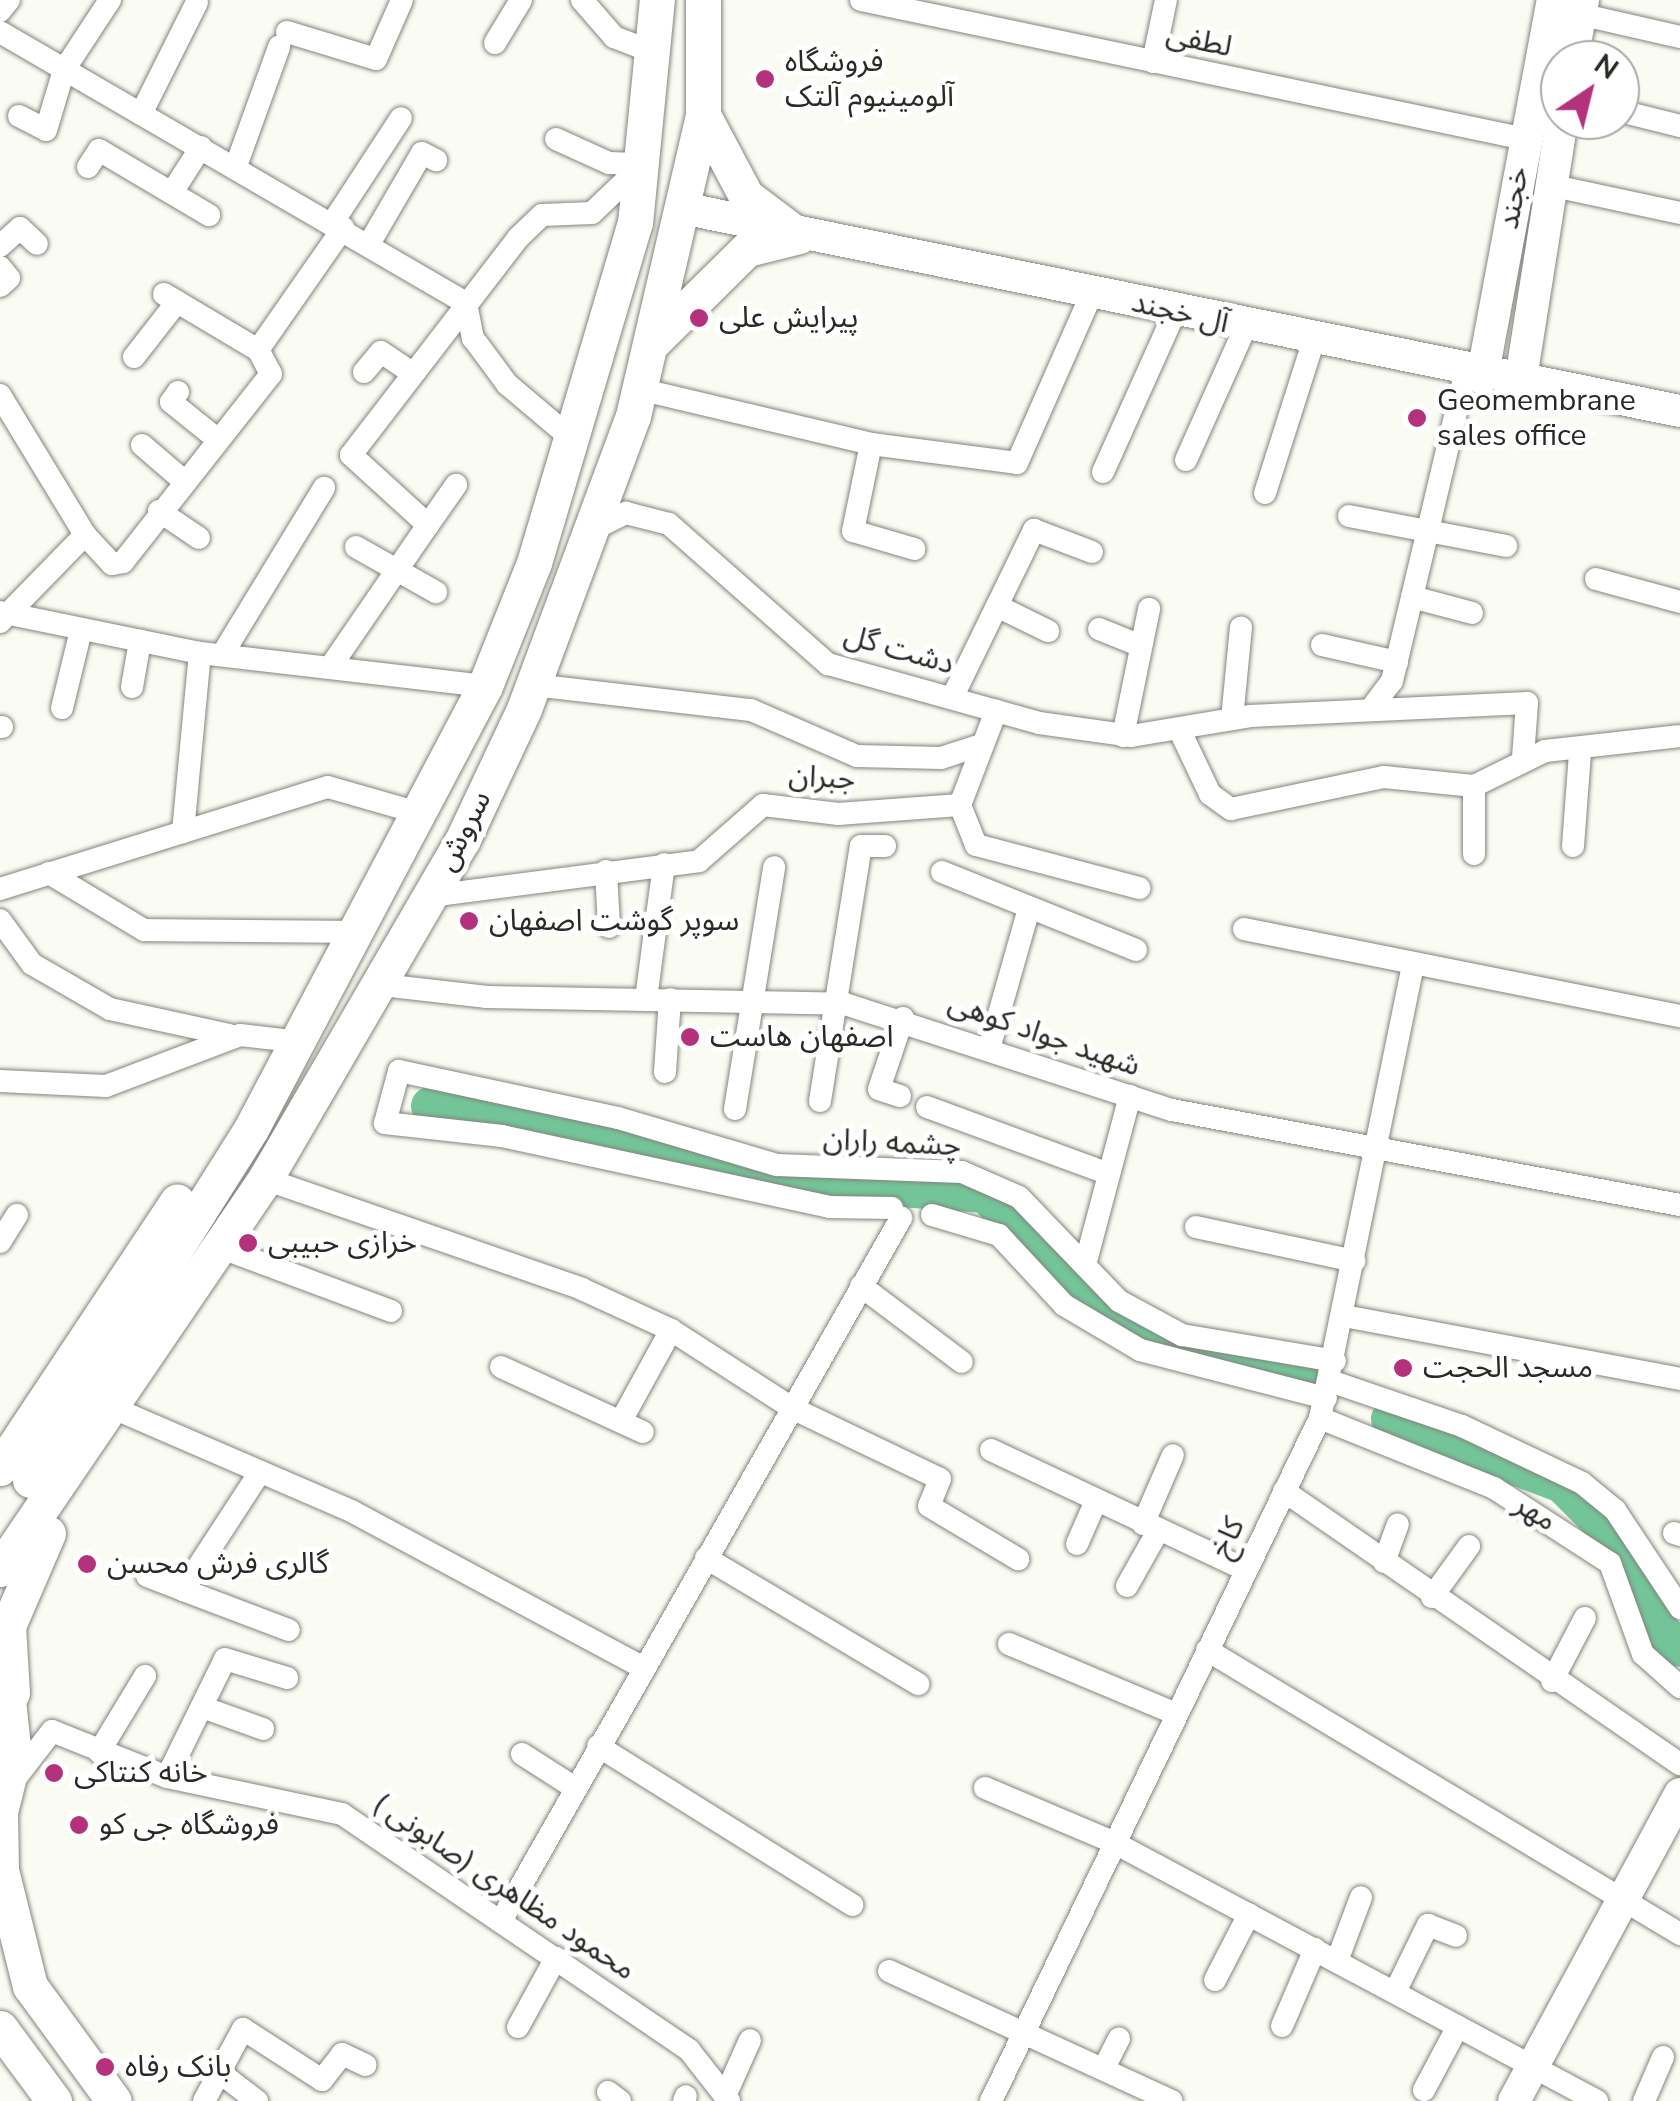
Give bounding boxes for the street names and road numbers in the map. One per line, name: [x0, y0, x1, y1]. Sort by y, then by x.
street label: لطفی: [1163, 17, 1235, 65]
street label: خجند: [1491, 164, 1537, 232]
street label: آل خجند: [1128, 284, 1232, 342]
street label: دشت گل: [840, 617, 958, 683]
street label: جبران: [787, 758, 857, 798]
street label: سروش: [429, 785, 499, 877]
street label: شهید جواد کوهی: [943, 985, 1145, 1085]
street label: چشمه راران: [822, 1121, 962, 1165]
street label: مهر: [1507, 1487, 1563, 1539]
street label: کاخ: [1203, 1512, 1253, 1564]
street label: محمود مظاهری (صابونی ): [366, 1786, 642, 1988]

